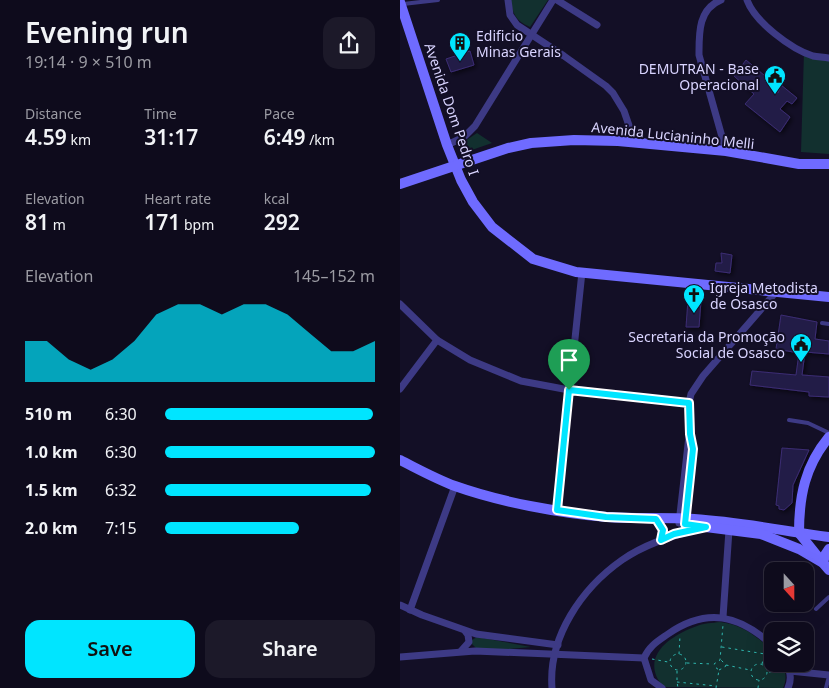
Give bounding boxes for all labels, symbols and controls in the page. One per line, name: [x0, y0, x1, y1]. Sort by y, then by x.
text: Evening run: [25, 13, 189, 51]
button: share: [323, 17, 375, 69]
place label: Edificio Minas Gerais: [476, 26, 561, 61]
building icon: Edificio Minas Gerais: [448, 31, 472, 62]
street label: Avenida Dom Pedro I: [420, 40, 484, 178]
text: 19:14 · 9 × 510 m: [25, 51, 152, 73]
place label: DEMUTRAN - Base Operacional: [639, 59, 759, 94]
public building icon: DEMUTRAN - Base Operacional: [763, 64, 787, 95]
text: Distance: [25, 104, 82, 123]
text: Time: [144, 104, 177, 123]
text: Pace: [264, 104, 295, 123]
street label: Avenida Lucianinho Melli: [591, 117, 755, 153]
text: 4.59: [25, 123, 67, 151]
text: 31:17: [144, 123, 198, 151]
text: 6:49: [264, 123, 306, 151]
text: km: [67, 130, 91, 149]
text: /km: [306, 130, 335, 149]
text: Elevation: [25, 189, 85, 208]
text: Heart rate: [144, 189, 211, 208]
text: kcal: [264, 189, 289, 208]
text: 81: [25, 208, 49, 236]
text: 171: [144, 208, 180, 236]
text: 292: [264, 208, 300, 236]
text: m: [49, 215, 66, 234]
text: bpm: [180, 215, 214, 234]
text: Elevation: [25, 265, 93, 287]
text: 145–152 m: [293, 265, 375, 287]
place label: Igreja Metodista de Osasco: [710, 278, 818, 313]
church icon: Igreja Metodista de Osasco: [682, 283, 706, 314]
place label: Secretaria da Promoção Social de Osasco: [628, 327, 785, 362]
public building icon: Secretaria da Promoção Social de Osasco: [789, 332, 813, 363]
pin: [548, 339, 590, 390]
icon: arrive: [555, 346, 583, 374]
text: 510 m: [25, 403, 72, 425]
text: 6:30: [105, 403, 137, 425]
text: 1.0 km: [25, 441, 77, 463]
text: 6:30: [105, 441, 137, 463]
text: 1.5 km: [25, 479, 77, 501]
text: 6:32: [105, 479, 137, 501]
text: 2.0 km: [25, 517, 77, 539]
text: 7:15: [105, 517, 137, 539]
north arrow: [764, 562, 814, 612]
map controls: [764, 562, 814, 672]
button: Save: [25, 620, 195, 678]
button: Share: [205, 620, 375, 678]
button: layers: [764, 622, 814, 672]

